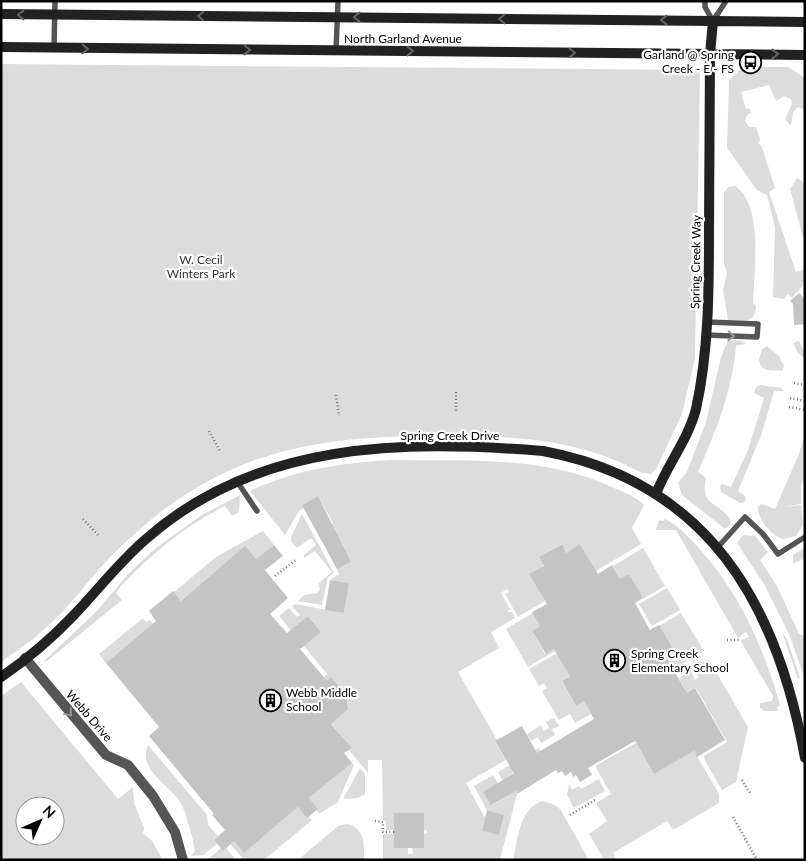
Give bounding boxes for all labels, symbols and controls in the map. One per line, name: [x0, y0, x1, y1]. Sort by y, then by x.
one-way arrow: [16, 10, 24, 20]
one-way arrow: [196, 11, 204, 21]
one-way arrow: [353, 12, 361, 23]
one-way arrow: [497, 14, 505, 24]
one-way arrow: [660, 15, 668, 25]
street label: North Garland Avenue: [344, 31, 462, 46]
one-way arrow: [81, 43, 89, 54]
one-way arrow: [244, 45, 252, 55]
one-way arrow: [406, 46, 414, 57]
place label: Garland @ Spring Creek - E - FS: [643, 47, 734, 76]
one-way arrow: [569, 48, 577, 58]
one-way arrow: [772, 49, 779, 59]
bus stop icon: Garland @ Spring Creek - E - FS: [738, 50, 762, 74]
street label: Spring Creek Way: [687, 214, 704, 309]
park label: W. Cecil Winters Park: [167, 252, 236, 281]
one-way arrow: [728, 330, 736, 341]
street label: Spring Creek Drive: [401, 428, 499, 443]
place label: Spring Creek Elementary School: [631, 646, 729, 675]
building icon: Spring Creek Elementary School: [603, 649, 627, 673]
place label: Webb Middle School: [286, 685, 357, 714]
street label: Webb Drive: [63, 687, 116, 744]
building icon: Webb Middle School: [258, 688, 282, 712]
one-way arrow: [64, 707, 73, 716]
north arrow: [15, 796, 65, 846]
text: N: [40, 802, 59, 821]

